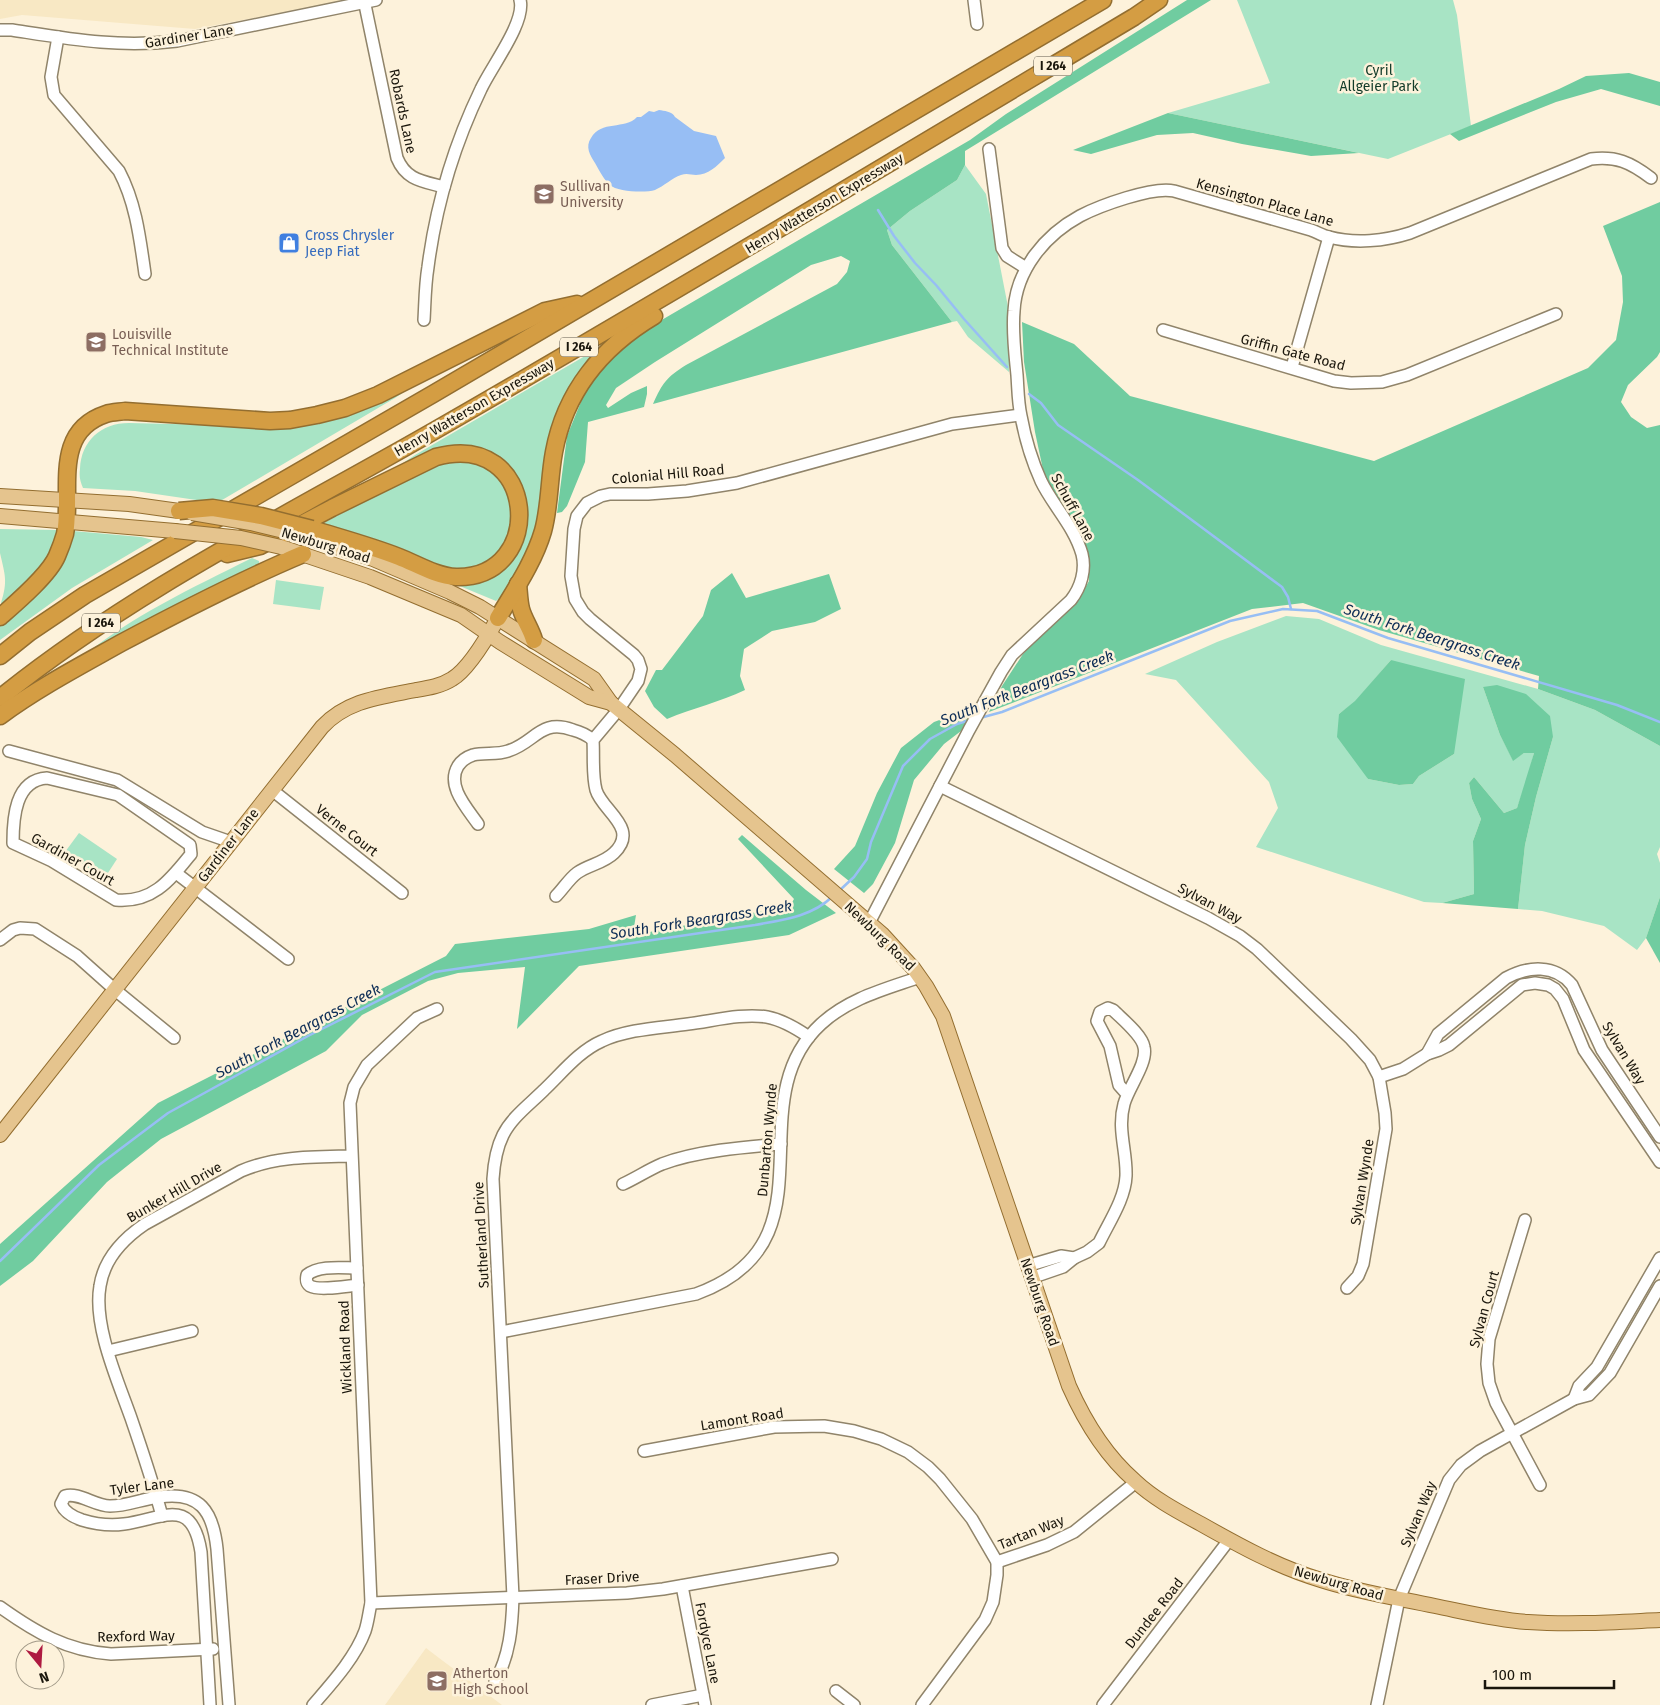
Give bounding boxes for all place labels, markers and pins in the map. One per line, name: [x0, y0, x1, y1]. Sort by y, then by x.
place label: Sullivan University: [560, 178, 624, 211]
school or university icon: Sullivan University: [532, 182, 556, 206]
place label: Cross Chrysler Jeep Fiat: [305, 227, 395, 260]
shop icon: Cross Chrysler Jeep Fiat: [277, 231, 301, 255]
place label: Louisville Technical Institute: [112, 326, 229, 359]
school or university icon: Louisville Technical Institute: [84, 330, 108, 354]
place label: Atherton High School: [453, 1665, 529, 1698]
school or university icon: Atherton High School: [425, 1669, 449, 1693]

